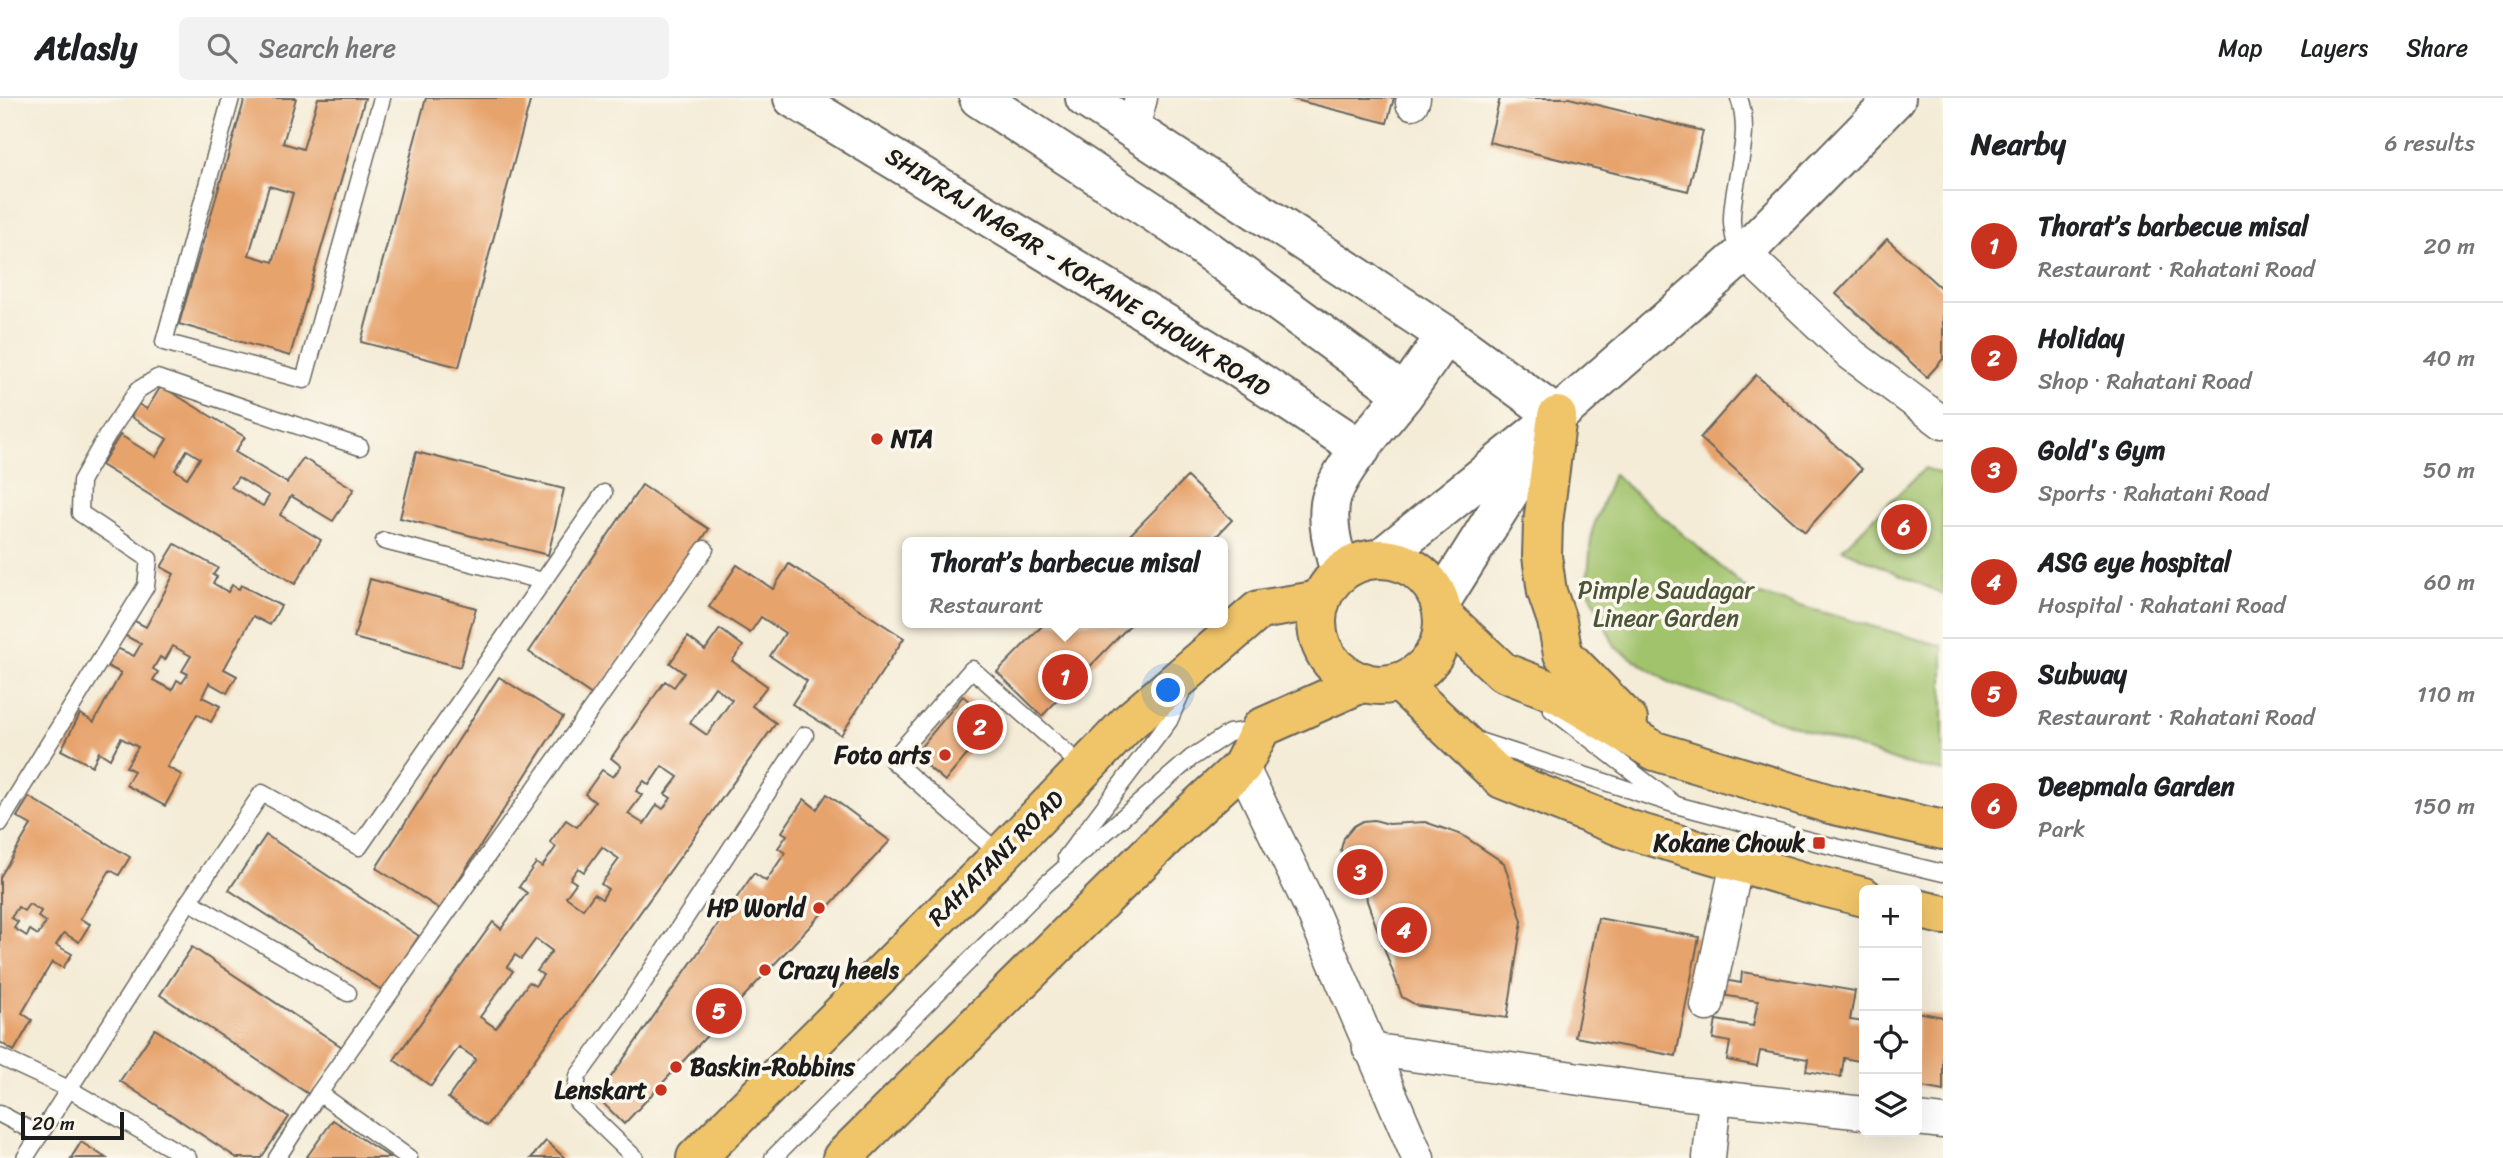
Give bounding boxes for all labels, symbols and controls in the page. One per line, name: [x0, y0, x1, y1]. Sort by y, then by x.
search box: [179, 17, 669, 80]
text: Atlasly: [35, 19, 137, 77]
text: Search here: [259, 25, 396, 71]
text: Map: [2218, 27, 2263, 69]
text: Layers: [2301, 27, 2368, 69]
text: Share: [2406, 27, 2468, 69]
icon: search: [203, 29, 241, 67]
text: Nearby: [1971, 117, 2066, 171]
text: 6 results: [2385, 123, 2475, 164]
street label: SHIVRAJ NAGAR - KOKANE CHOWK ROAD: [877, 135, 1280, 409]
text: Thorat’s barbecue misal: [2038, 203, 2308, 249]
text: 1: [1989, 226, 1999, 267]
text: 20 m: [2424, 226, 2475, 267]
text: Restaurant · Rahatani Road: [2038, 249, 2315, 290]
text: Holiday: [2038, 315, 2124, 361]
text: 2: [1987, 338, 2001, 379]
text: 40 m: [2422, 338, 2475, 379]
text: Shop · Rahatani Road: [2038, 361, 2251, 402]
place label: NTA: [890, 418, 933, 460]
text: Gold's Gym: [2038, 427, 2165, 473]
marker: NTA: [869, 431, 885, 447]
text: 3: [1988, 450, 2000, 491]
text: 50 m: [2423, 450, 2475, 491]
text: Sports · Rahatani Road: [2038, 473, 2269, 514]
pin: 6: [1881, 501, 1927, 553]
popup: [902, 537, 1228, 628]
text: Thorat’s barbecue misal: [930, 539, 1200, 585]
text: ASG eye hospital: [2038, 539, 2231, 585]
text: 4: [1987, 562, 2001, 603]
text: 60 m: [2424, 562, 2475, 603]
park label: Pimple Saudagar Linear Garden: [1578, 569, 1755, 639]
text: Restaurant: [930, 585, 1043, 626]
text: Hospital · Rahatani Road: [2038, 585, 2285, 626]
pin: 1: [1042, 651, 1088, 703]
text: Subway: [2038, 651, 2127, 697]
your location: [1151, 673, 1185, 707]
text: 5: [1987, 674, 2001, 715]
text: 110 m: [2417, 674, 2475, 715]
text: Restaurant · Rahatani Road: [2038, 697, 2315, 738]
pin: 2: [957, 701, 1003, 753]
place label: Foto arts: [833, 734, 932, 776]
marker: Foto arts: [937, 747, 953, 763]
text: Deepmala Garden: [2038, 763, 2235, 809]
street label: RAHATANI ROAD: [918, 780, 1074, 936]
text: 6: [1987, 786, 2001, 827]
text: 150 m: [2413, 786, 2475, 827]
text: Park: [2038, 809, 2085, 850]
place label: Kokane Chowk: [1653, 822, 1805, 864]
marker: Kokane Chowk: [1811, 835, 1827, 851]
pin: 3: [1337, 846, 1383, 898]
map controls: [1859, 885, 1922, 1137]
button: +: [1859, 885, 1922, 948]
place label: HP World: [707, 887, 807, 929]
marker: HP World: [811, 900, 827, 916]
pin: 4: [1381, 904, 1427, 956]
button: −: [1859, 948, 1922, 1011]
place label: Crazy heels: [778, 949, 900, 991]
marker: Crazy heels: [757, 962, 773, 978]
pin: 5: [696, 985, 742, 1037]
button: locate: [1859, 1011, 1922, 1074]
place label: Baskin-Robbins: [690, 1046, 856, 1088]
marker: Baskin-Robbins: [668, 1059, 684, 1075]
place label: Lenskart: [554, 1069, 648, 1111]
button: layers: [1859, 1074, 1922, 1137]
marker: Lenskart: [653, 1082, 669, 1098]
text: 20 m: [32, 1107, 75, 1140]
scale bar: [21, 1109, 124, 1141]

